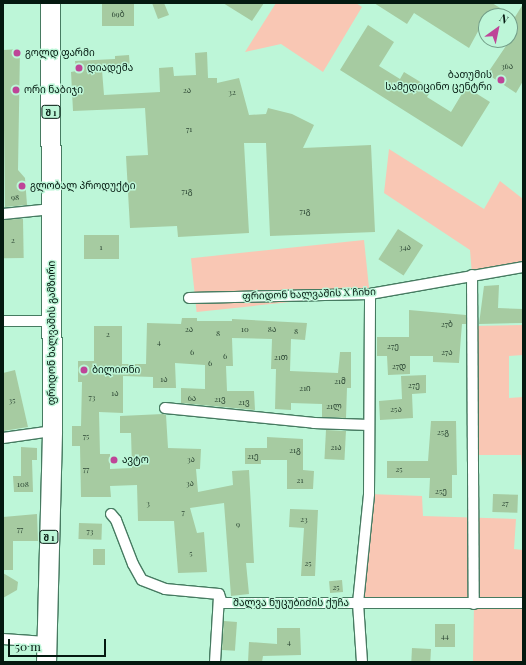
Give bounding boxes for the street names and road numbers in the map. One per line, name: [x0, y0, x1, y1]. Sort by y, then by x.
road number: შ 1: [41, 105, 61, 119]
street label: ფრიდონ ხალვაშის გამზირი: [46, 261, 58, 405]
street label: ფრიდონ ხალვაშის X ჩიხი: [242, 286, 376, 302]
road number: შ 1: [39, 530, 59, 544]
street label: შალვა ნუცუბიძის ქუჩა: [233, 597, 349, 609]

